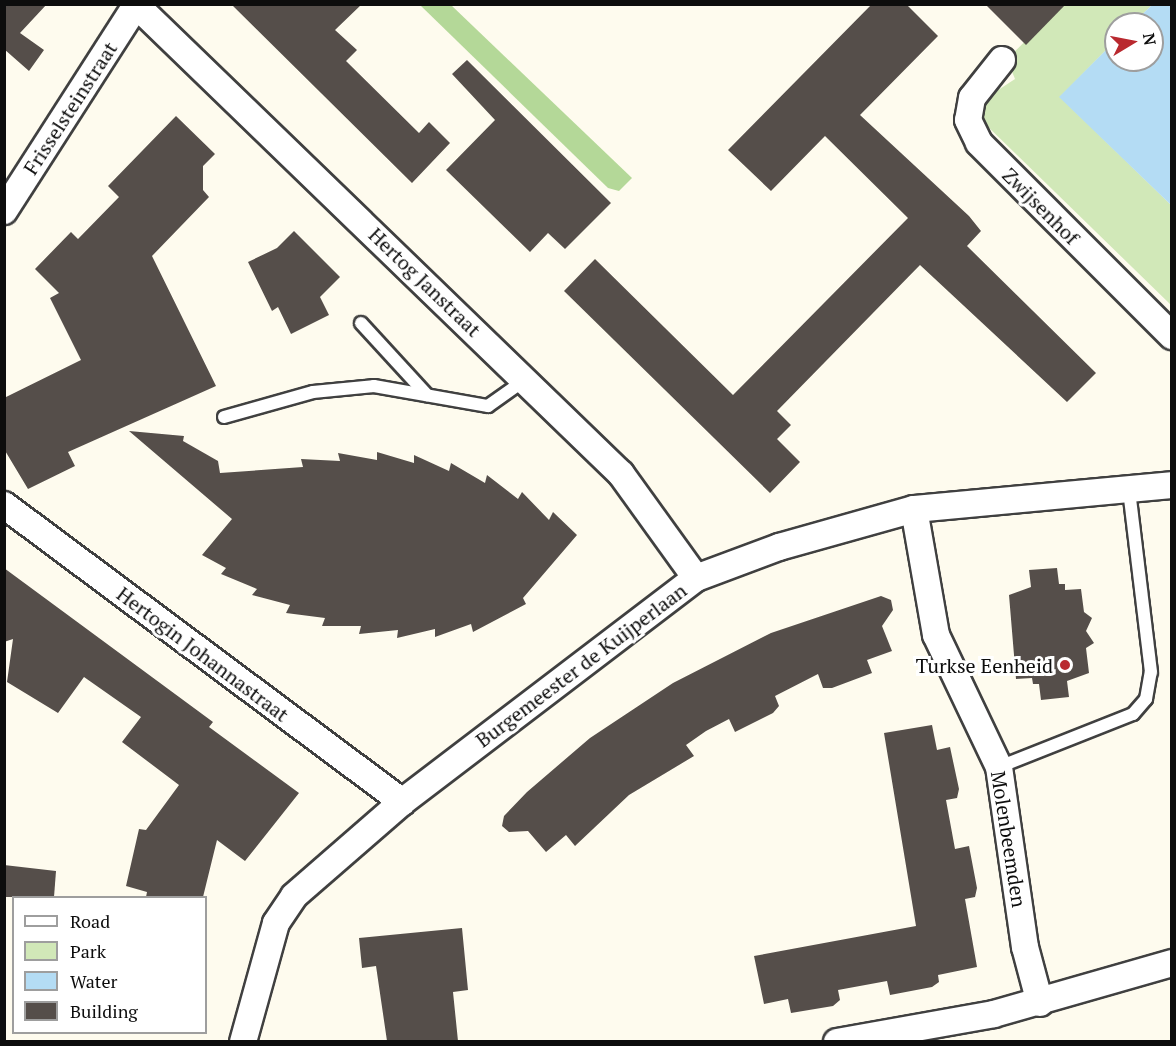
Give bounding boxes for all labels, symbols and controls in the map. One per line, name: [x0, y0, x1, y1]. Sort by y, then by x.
north arrow: [1104, 12, 1164, 72]
text: N: [1138, 31, 1162, 47]
street label: Frisselsteinstraat: [18, 37, 122, 179]
street label: Zwijsenhof: [998, 163, 1084, 249]
street label: Hertog Janstraat: [364, 223, 486, 341]
street label: Burgemeester de Kuijperlaan: [471, 578, 691, 752]
street label: Hertogin Johannastraat: [112, 582, 294, 726]
place label: Turkse Eenheid: [916, 653, 1053, 677]
marker: Turkse Eenheid: [1058, 658, 1072, 672]
street label: Molenbeemden: [986, 769, 1032, 909]
legend: [12, 896, 207, 1034]
text: Road: [70, 909, 110, 933]
text: Park: [70, 939, 106, 963]
text: Water: [70, 969, 117, 993]
text: Building: [70, 999, 138, 1023]

